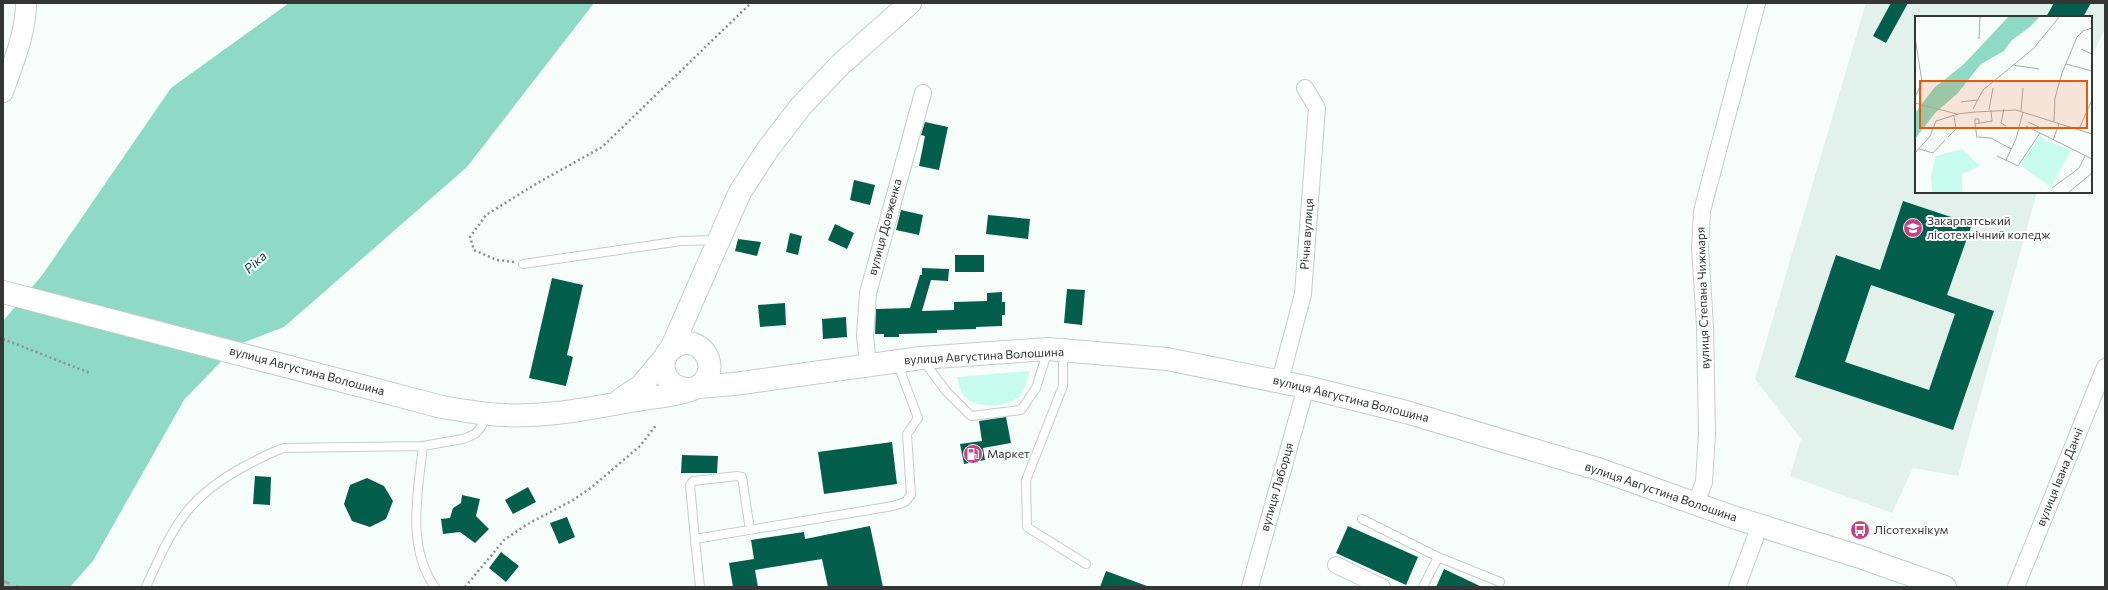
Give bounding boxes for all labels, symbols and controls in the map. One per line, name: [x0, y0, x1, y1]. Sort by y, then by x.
inset map: [1915, 16, 2092, 193]
street label: вулиця Довженка: [864, 177, 904, 277]
street label: Річна вулиця: [1297, 198, 1315, 270]
place label: Закарпатський лісотехнічний коледж: [1927, 213, 2051, 241]
school or university icon: Закарпатський лісотехнічний коледж: [1902, 217, 1924, 239]
street label: вулиця Степана Чижмаря: [1693, 227, 1711, 369]
water label: Ріка: [240, 247, 270, 276]
street label: вулиця Августина Волошина: [228, 343, 386, 398]
street label: вулиця Августина Волошина: [904, 344, 1064, 366]
street label: вулиця Августина Волошина: [1272, 372, 1431, 424]
street label: вулиця Івана Данчі: [2033, 425, 2085, 528]
street label: вулиця Лаборця: [1257, 441, 1295, 533]
fuel station icon: Маркет: [962, 443, 984, 465]
place label: Маркет: [987, 446, 1030, 460]
street label: вулиця Августина Волошина: [1583, 458, 1739, 524]
bus stop icon: Лісотехнікум: [1849, 519, 1871, 541]
place label: Лісотехнікум: [1874, 522, 1948, 536]

